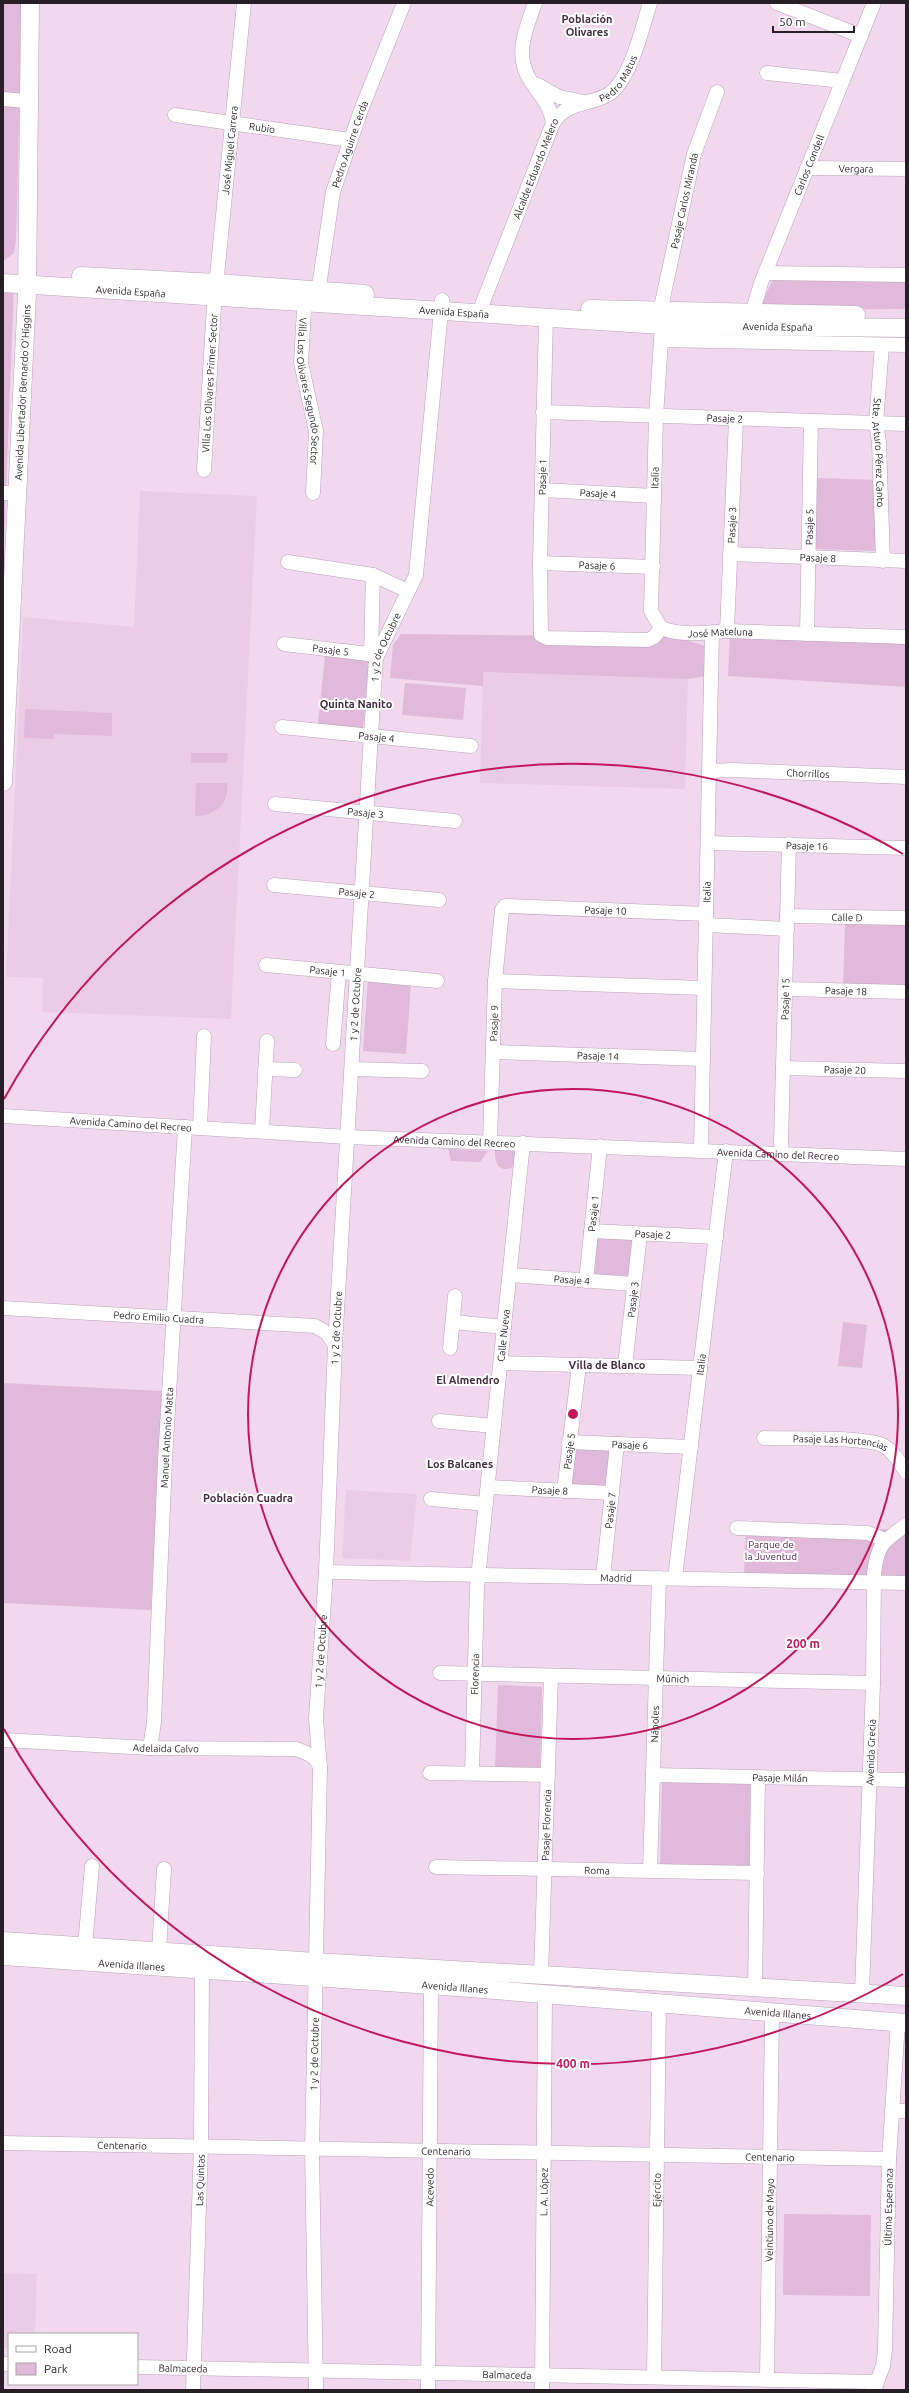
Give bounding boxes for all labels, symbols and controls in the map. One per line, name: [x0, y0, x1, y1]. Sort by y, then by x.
scale bar: [773, 8, 854, 34]
district label: Población Olivares: [562, 13, 612, 38]
text: 50 m: [779, 15, 806, 28]
street label: Pedro Matus: [597, 54, 639, 104]
street label: Pedro Aguirre Cerda: [330, 99, 370, 189]
street label: José Miguel Carrera: [220, 105, 240, 195]
street label: Alcalde Eduardo Melero: [511, 116, 561, 220]
street label: Rubio: [248, 121, 276, 135]
street label: Carlos Condell: [792, 133, 826, 197]
street label: Pasaje Carlos Miranda: [669, 152, 700, 250]
street label: Vergara: [838, 163, 874, 175]
street label: Avenida España: [95, 284, 166, 299]
street label: Avenida Libertador Bernardo O'Higgins: [13, 304, 32, 480]
street label: Avenida España: [419, 305, 489, 320]
street label: VIlla Los Olivares Primer Sector: [200, 313, 220, 453]
street label: Villa Los Olivares Segundo Sector: [295, 317, 321, 465]
street label: Avenida España: [743, 321, 813, 333]
street label: Stte. Arturo Pérez Canto: [870, 398, 886, 508]
street label: Pasaje 2: [707, 412, 743, 425]
street label: Pasaje 1: [537, 459, 548, 495]
street label: Italia: [649, 467, 661, 489]
street label: Pasaje 4: [579, 487, 617, 500]
street label: Pasaje 3: [726, 507, 738, 544]
street label: Pasaje 5: [804, 509, 815, 545]
street label: Pasaje 8: [799, 552, 837, 564]
street label: Pasaje 6: [579, 559, 616, 572]
street label: 1 y 2 de Octubre: [369, 611, 403, 682]
street label: José Mateluna: [687, 626, 753, 639]
street label: Pasaje 5: [312, 642, 349, 658]
district label: Quinta Nanito: [320, 698, 393, 710]
street label: Pasaje 4: [358, 730, 396, 744]
street label: Chorrillos: [786, 767, 830, 780]
street label: Pasaje 3: [347, 806, 384, 820]
street label: Pasaje 16: [786, 840, 828, 852]
street label: Italia: [701, 881, 713, 903]
street label: Pasaje 2: [338, 886, 375, 900]
street label: Pasaje 10: [584, 904, 627, 917]
street label: Calle D: [831, 912, 863, 923]
street label: Pasaje 1: [309, 964, 346, 978]
street label: 1 y 2 de Octubre: [348, 967, 363, 1042]
street label: Pasaje 15: [779, 978, 791, 1020]
street label: Pasaje 18: [825, 985, 867, 997]
street label: Pasaje 9: [488, 1005, 500, 1041]
street label: Pasaje 14: [577, 1050, 619, 1062]
street label: Pasaje 20: [824, 1064, 866, 1076]
street label: Avenida Camino del Recreo: [69, 1115, 192, 1133]
street label: Avenida Camino del Recreo: [393, 1134, 516, 1150]
street label: Avenida Camino del Recreo: [717, 1147, 839, 1162]
street label: Pasaje 1: [586, 1195, 601, 1232]
street label: Pasaje 2: [634, 1228, 671, 1241]
street label: Pasaje 4: [553, 1273, 591, 1287]
street label: Pasaje 3: [626, 1281, 641, 1318]
street label: 1 y 2 de Octubre: [329, 1291, 344, 1365]
street label: Pedro Emilio Cuadra: [113, 1309, 204, 1326]
street label: Calle Nueva: [495, 1309, 512, 1362]
street label: Italia: [694, 1353, 708, 1376]
district label: Villa de Blanco: [569, 1359, 646, 1371]
district label: El Almendro: [436, 1374, 500, 1386]
street label: Manuel Antonio Matta: [159, 1387, 175, 1488]
centre of rings: [566, 1407, 580, 1421]
street label: Pasaje 5: [562, 1433, 577, 1470]
street label: Pasaje Las Hortencias: [793, 1433, 890, 1453]
street label: Pasaje 6: [612, 1439, 649, 1451]
district label: Los Balcanes: [427, 1458, 493, 1470]
street label: Pasaje 8: [531, 1484, 569, 1497]
district label: Población Cuadra: [203, 1492, 293, 1504]
street label: Pasaje 7: [603, 1492, 618, 1529]
park label: Parque de la Juventud: [745, 1539, 797, 1562]
street label: Madrid: [600, 1572, 632, 1584]
street label: 1 y 2 de Octubre: [313, 1614, 329, 1689]
text: 200 m: [786, 1637, 820, 1650]
street label: Florencia: [469, 1653, 481, 1695]
street label: Múnich: [656, 1673, 690, 1685]
street label: Nápoles: [649, 1706, 661, 1742]
street label: Avenida Grecia: [864, 1719, 878, 1786]
street label: Adelaida Calvo: [132, 1742, 199, 1754]
street label: Pasaje Milán: [752, 1772, 808, 1784]
street label: Pasaje Florencia: [540, 1789, 553, 1861]
street label: Roma: [584, 1865, 610, 1876]
street label: Avenida Illanes: [98, 1957, 165, 1973]
street label: Avenida Illanes: [421, 1979, 489, 1996]
street label: Avenida Illanes: [744, 2005, 812, 2021]
street label: 1 y 2 de Octubre: [308, 2017, 321, 2091]
text: 400 m: [556, 2057, 590, 2070]
street label: Centenario: [97, 2140, 147, 2152]
street label: Centenario: [421, 2146, 471, 2157]
street label: Centenario: [745, 2151, 795, 2163]
street label: Las Quintas: [194, 2154, 207, 2206]
street label: Acevedo: [424, 2167, 436, 2206]
street label: L. A. López: [538, 2167, 550, 2216]
street label: Última Esperanza: [881, 2168, 895, 2246]
street label: Ejército: [651, 2173, 663, 2207]
street label: Veintiuno de Mayo: [764, 2178, 776, 2262]
legend: [8, 2333, 138, 2385]
text: Road: [44, 2342, 72, 2355]
text: Park: [44, 2362, 68, 2375]
street label: Balmaceda: [158, 2362, 208, 2374]
street label: Balmaceda: [482, 2369, 532, 2381]

